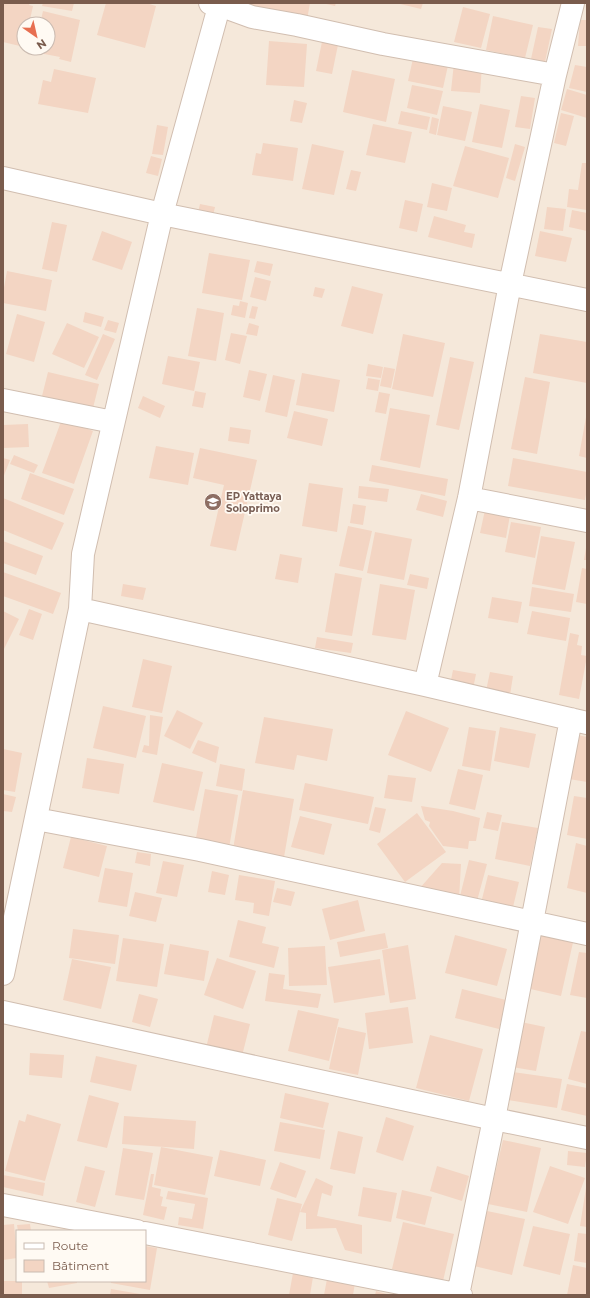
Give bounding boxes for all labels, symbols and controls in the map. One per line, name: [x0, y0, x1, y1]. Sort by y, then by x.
north arrow: [16, 16, 56, 56]
text: N: [34, 36, 49, 53]
place label: EP Yattaya Soloprimo: [226, 490, 282, 515]
school or university icon: EP Yattaya Soloprimo: [203, 492, 223, 512]
legend: [16, 1230, 146, 1282]
text: Route: [52, 1238, 88, 1253]
text: Bâtiment: [52, 1258, 109, 1273]

